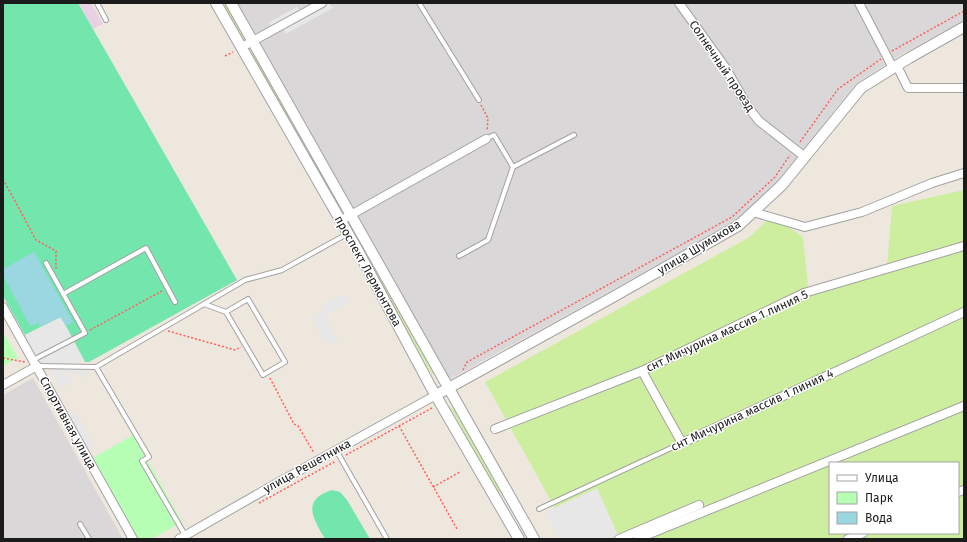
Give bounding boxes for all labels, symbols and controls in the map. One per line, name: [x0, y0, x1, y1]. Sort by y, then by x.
street label: Солнечный проезд: [686, 18, 758, 114]
street label: проспект Лермонтова: [332, 213, 404, 329]
street label: улица Шумакова: [655, 217, 743, 277]
street label: снт Мичурина массив 1 линия 5: [644, 287, 810, 375]
street label: снт Мичурина массив 1 линия 4: [669, 366, 836, 454]
street label: Спортивная улица: [37, 374, 99, 472]
street label: улица Решетника: [261, 436, 353, 496]
legend: [829, 462, 959, 534]
text: Улица: [865, 471, 899, 485]
text: Парк: [865, 491, 894, 505]
text: Вода: [865, 511, 892, 525]

